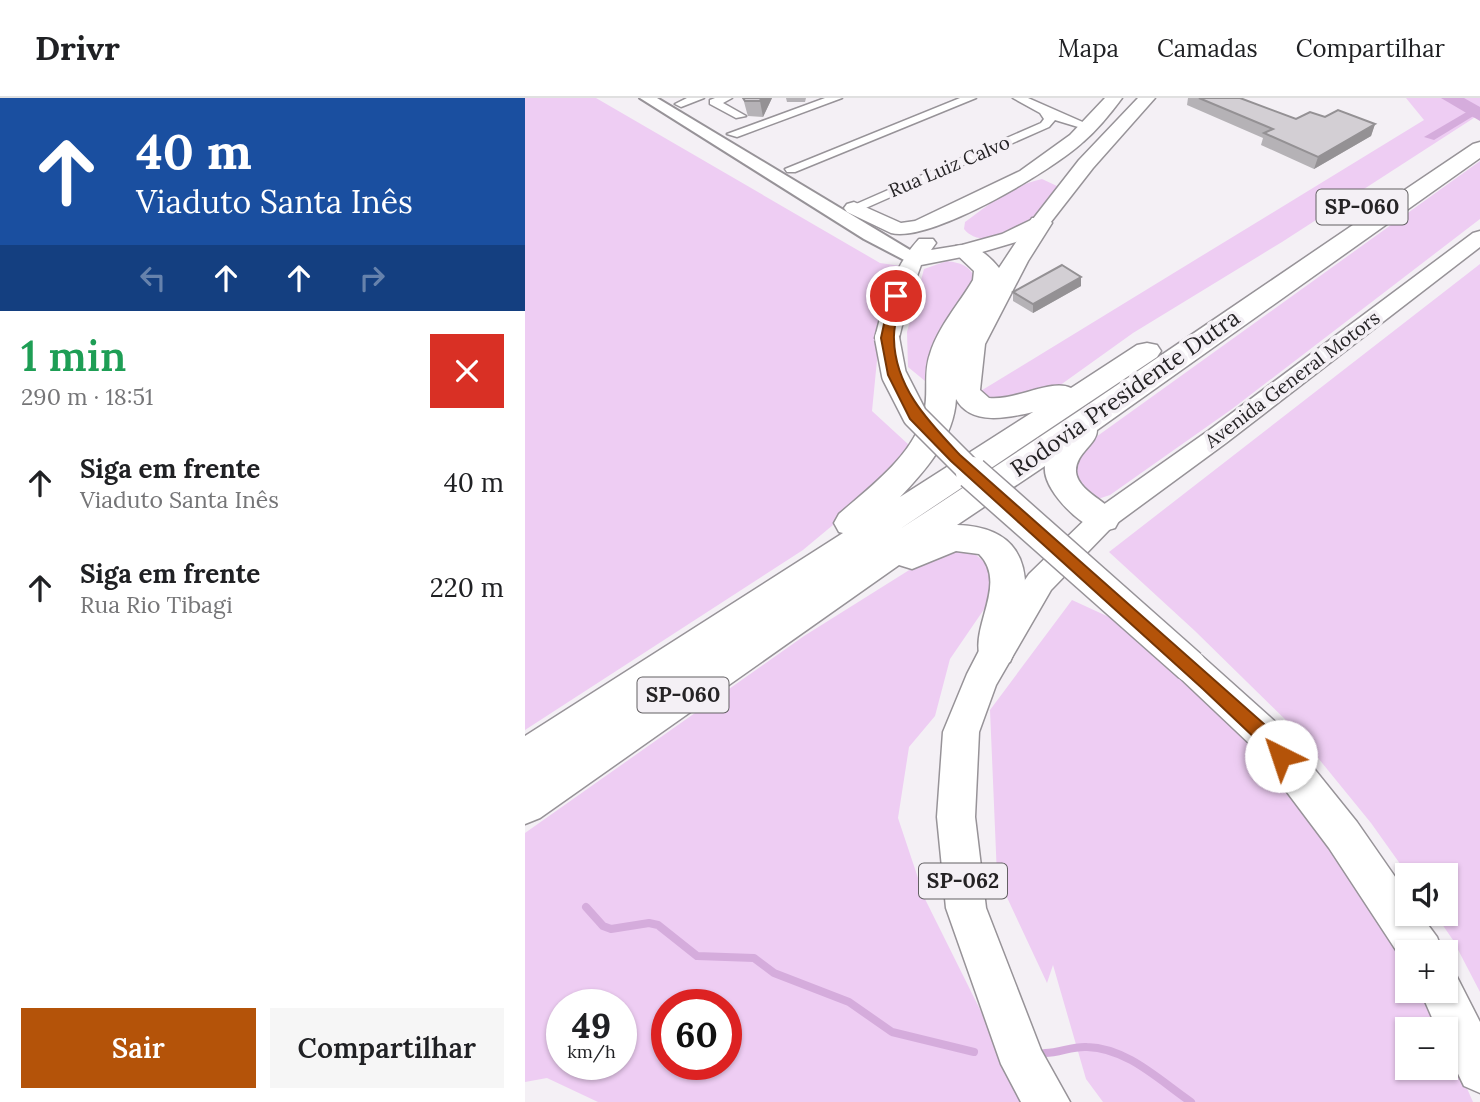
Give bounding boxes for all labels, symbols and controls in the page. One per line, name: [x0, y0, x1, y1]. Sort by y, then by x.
text: Drivr: [35, 27, 120, 69]
text: Mapa: [1058, 33, 1119, 64]
text: Camadas: [1157, 33, 1258, 64]
text: Compartilhar: [1296, 33, 1445, 64]
text: 40 m: [136, 120, 252, 182]
icon: ahead: [21, 126, 112, 217]
street label: Rua Luiz Calvo: [885, 130, 1013, 202]
text: Viaduto Santa Inês: [136, 181, 413, 222]
road number: SP-060: [1317, 190, 1407, 224]
icon: left: [134, 259, 172, 297]
icon: ahead: [207, 259, 245, 297]
icon: ahead: [280, 259, 318, 297]
icon: right: [353, 259, 391, 297]
pin: [866, 266, 926, 326]
icon: arrive: [877, 277, 915, 315]
street label: Rodovia Presidente Dutra: [1005, 302, 1245, 483]
street label: Avenida General Motors: [1199, 305, 1384, 453]
text: 1 min: [21, 329, 126, 383]
button: close: [430, 334, 504, 408]
text: 290 m · 18:51: [21, 382, 153, 411]
text: Siga em frente: [80, 452, 260, 485]
icon: ahead: [21, 464, 59, 502]
text: 40 m: [444, 466, 504, 499]
text: Viaduto Santa Inês: [80, 485, 279, 514]
text: Siga em frente: [80, 557, 260, 590]
icon: ahead: [21, 569, 59, 607]
text: 220 m: [430, 571, 504, 604]
text: Rua Rio Tibagi: [80, 590, 233, 619]
road number: SP-060: [638, 678, 729, 712]
position arrow: [1244, 719, 1318, 793]
map controls: [1395, 863, 1458, 1080]
button: sound: [1395, 863, 1458, 926]
road number: SP-062: [919, 864, 1007, 898]
button: +: [1395, 940, 1458, 1003]
speed limit sign: 60: [651, 989, 742, 1080]
text: 49: [572, 1003, 611, 1048]
button: Sair: [21, 1008, 256, 1088]
button: Compartilhar: [270, 1008, 504, 1088]
button: −: [1395, 1017, 1458, 1080]
text: km/h: [567, 1040, 616, 1063]

